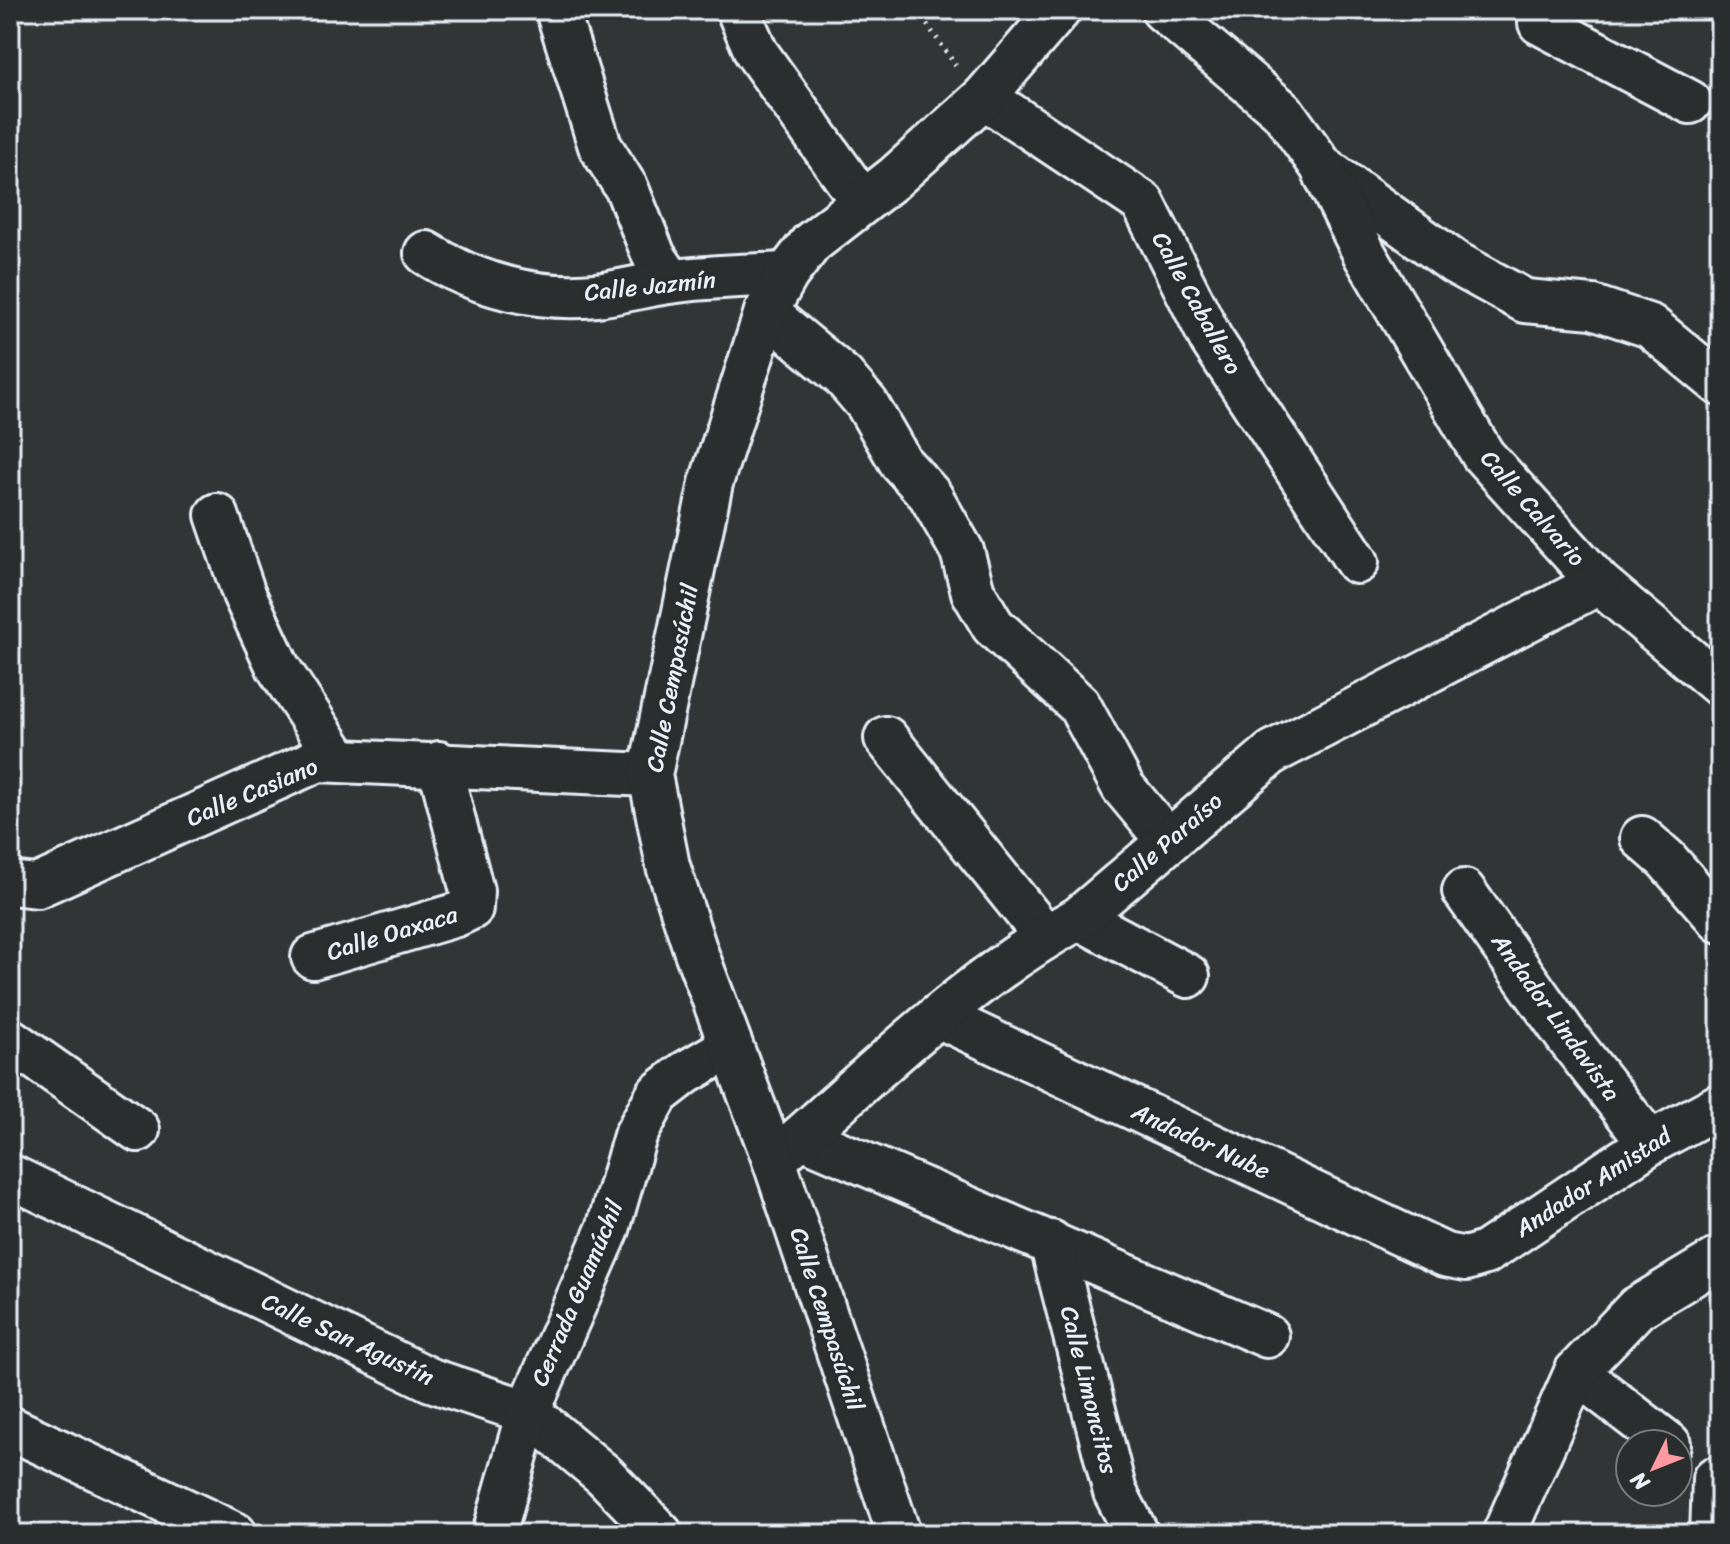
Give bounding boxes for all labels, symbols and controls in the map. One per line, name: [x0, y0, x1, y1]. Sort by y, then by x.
street label: Calle Caballero: [1140, 223, 1254, 383]
street label: Calle Jazmín: [582, 258, 718, 314]
street label: Calle Calvario: [1470, 440, 1596, 576]
street label: Calle Cempasúchil: [633, 579, 711, 776]
street label: Calle Casiano: [180, 745, 325, 839]
street label: Calle Paraíso: [1101, 781, 1233, 903]
street label: Calle Oaxaca: [321, 893, 464, 973]
street label: Andador Lindavista: [1480, 923, 1632, 1110]
street label: Andador Nube: [1124, 1090, 1277, 1192]
street label: Andador Amistad: [1505, 1115, 1681, 1249]
street label: Cerrada Guamúchil: [519, 1192, 636, 1393]
street label: Calle Cempasúchil: [778, 1222, 877, 1417]
street label: Calle San Agustín: [255, 1281, 442, 1398]
street label: Calle Limoncitos: [1048, 1302, 1130, 1479]
north arrow: [1614, 1428, 1694, 1508]
text: N: [1620, 1462, 1660, 1501]

